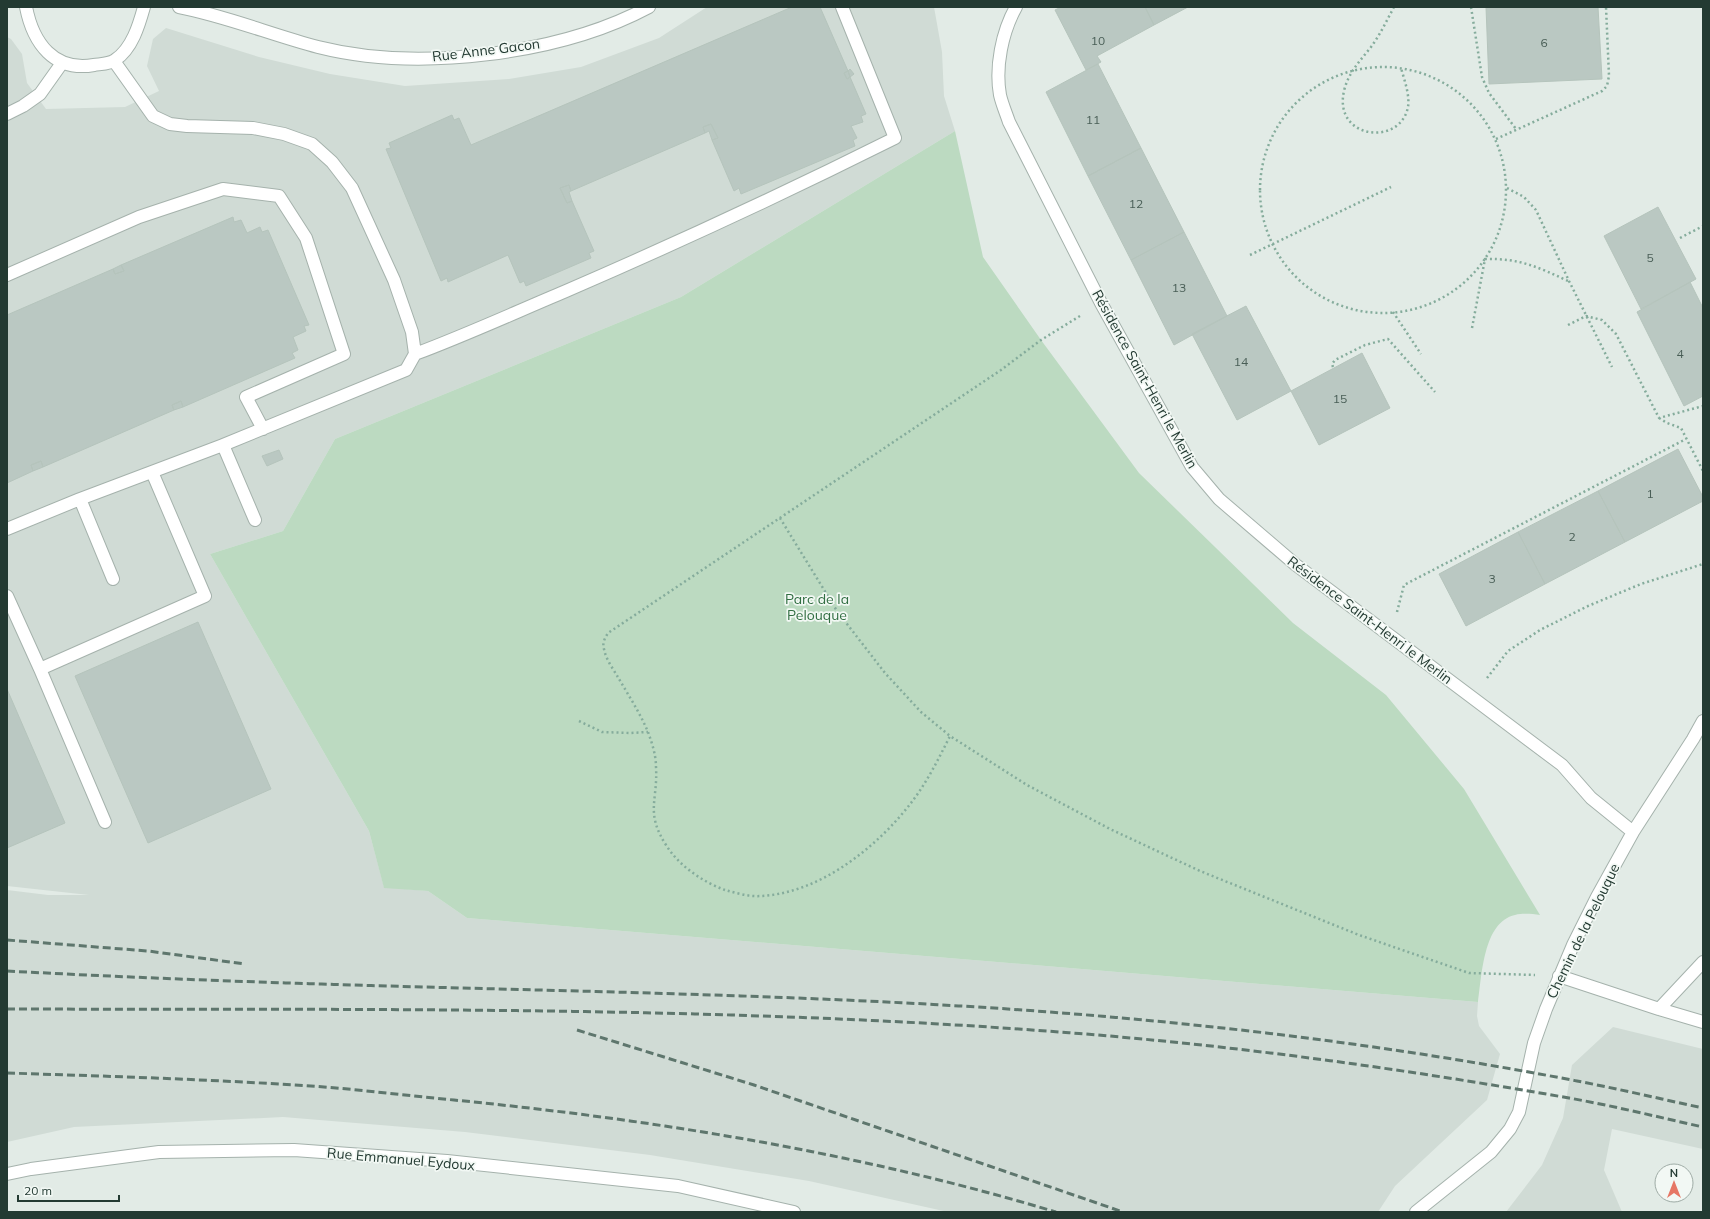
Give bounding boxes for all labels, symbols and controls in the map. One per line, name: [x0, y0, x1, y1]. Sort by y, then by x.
house number: 10: [1091, 33, 1105, 48]
street label: Rue Anne Gacon: [431, 34, 541, 66]
house number: 6: [1540, 35, 1548, 50]
house number: 11: [1086, 112, 1100, 127]
house number: 12: [1129, 196, 1143, 211]
house number: 5: [1646, 250, 1654, 265]
house number: 13: [1172, 280, 1186, 295]
street label: Résidence Saint-Henri le Merlin: [1088, 286, 1202, 472]
house number: 4: [1676, 346, 1684, 361]
house number: 14: [1234, 354, 1248, 369]
house number: 15: [1333, 391, 1347, 406]
house number: 1: [1646, 486, 1654, 501]
house number: 2: [1568, 529, 1576, 544]
street label: Résidence Saint-Henri le Merlin: [1284, 552, 1456, 688]
house number: 3: [1488, 571, 1496, 586]
park label: Parc de la Pelouque: [785, 590, 849, 624]
street label: Chemin de la Pelouque: [1543, 861, 1623, 1001]
street label: Rue Emmanuel Eydoux: [326, 1144, 476, 1174]
north arrow: [1654, 1163, 1694, 1203]
text: N: [1670, 1166, 1678, 1180]
scale bar: [18, 1177, 119, 1203]
text: 20 m: [24, 1183, 52, 1198]

